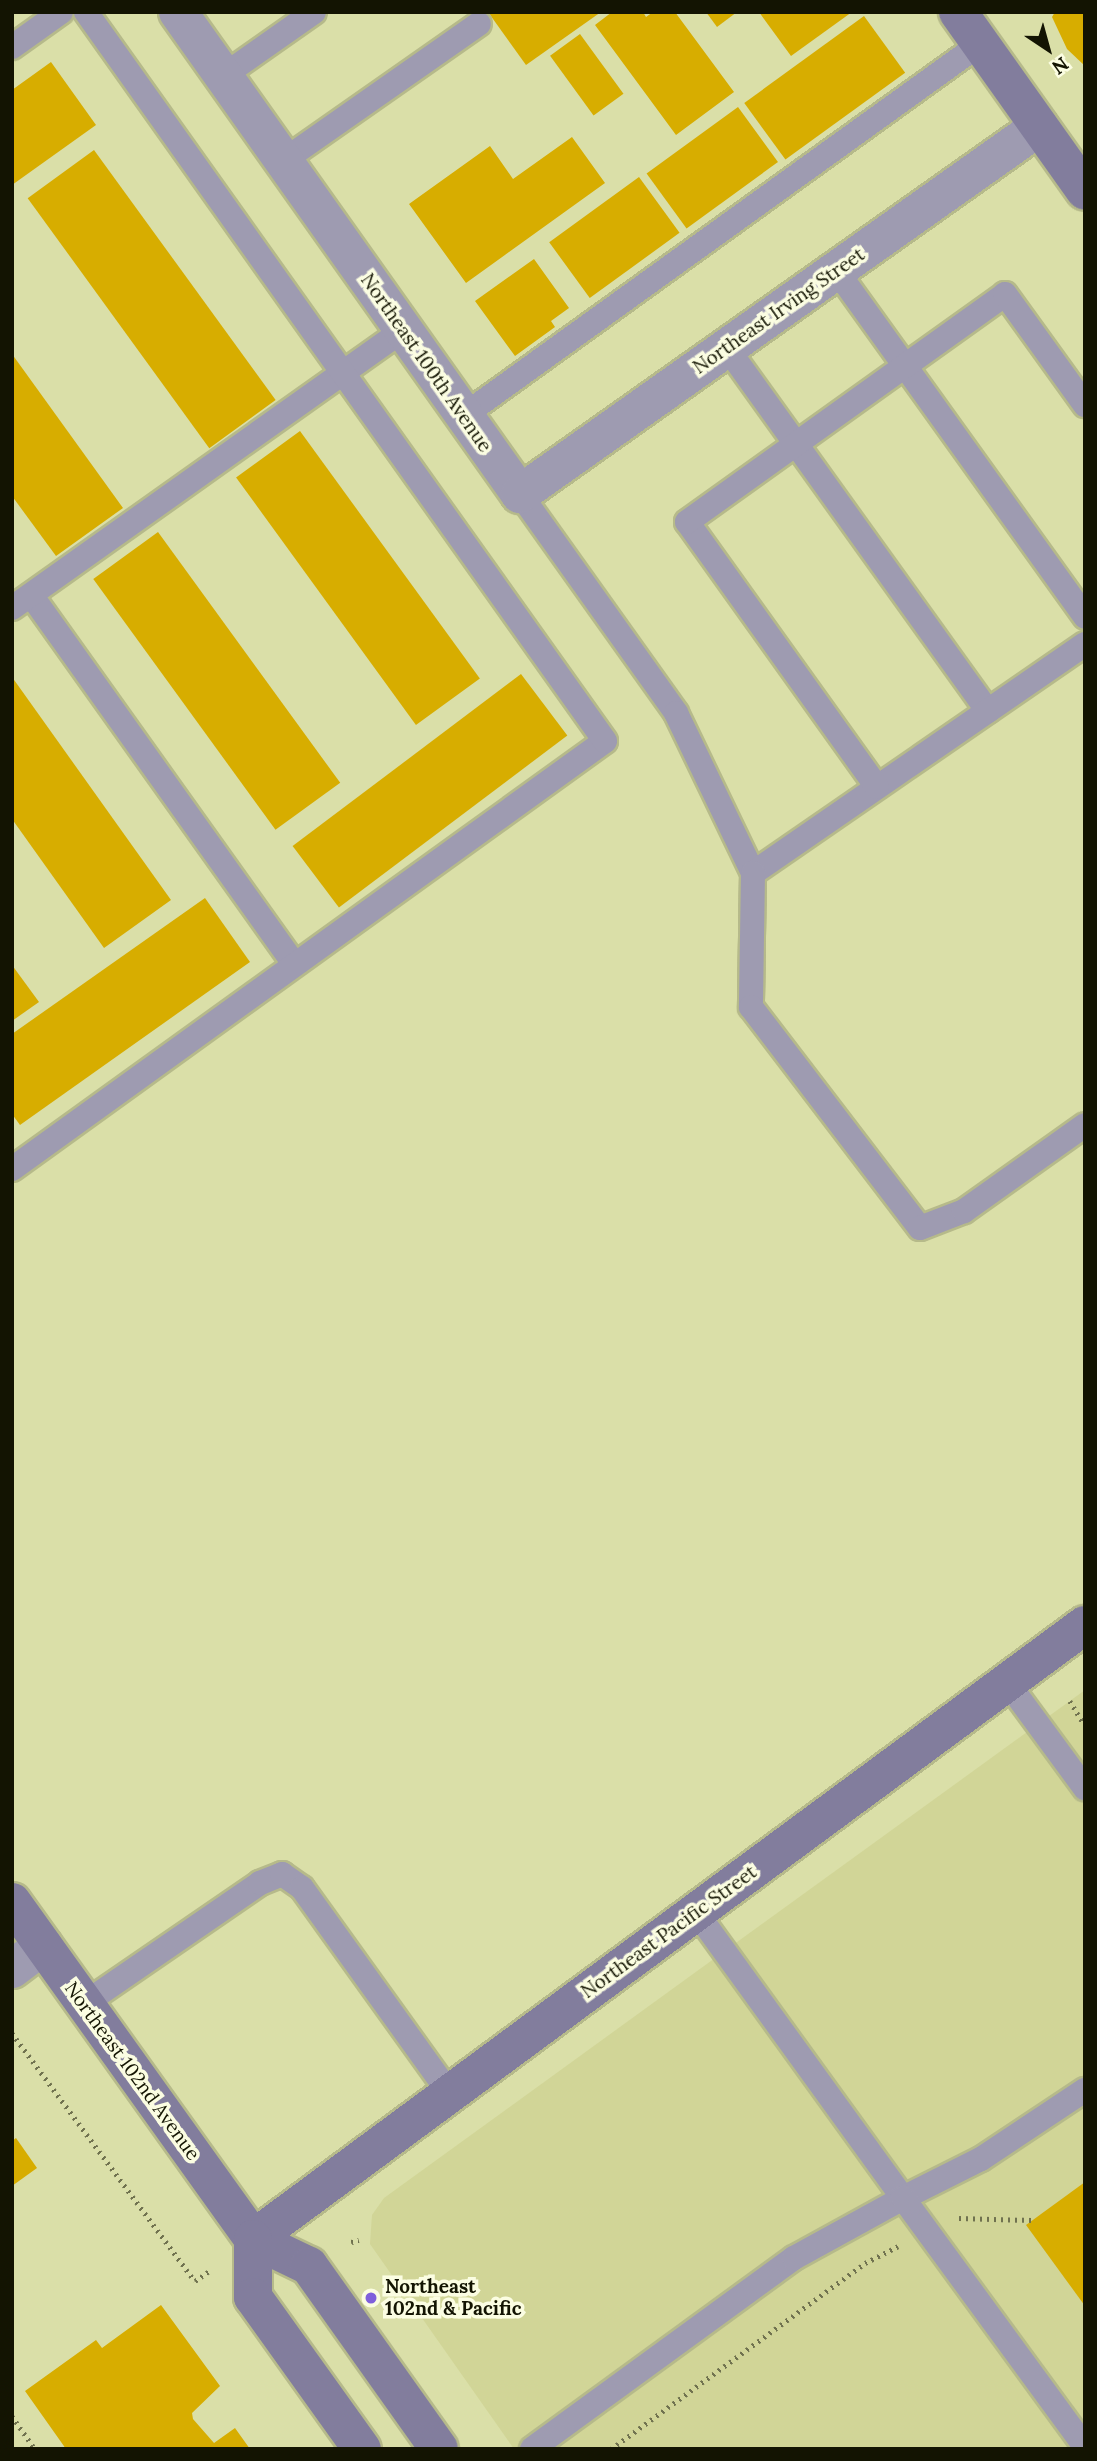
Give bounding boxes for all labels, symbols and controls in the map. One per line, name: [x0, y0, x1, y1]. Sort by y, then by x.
north arrow: [1013, 14, 1083, 84]
text: N: [1047, 52, 1073, 80]
street label: Northeast Irving Street: [689, 243, 869, 379]
street label: Northeast 100th Avenue: [356, 269, 496, 457]
street label: Northeast Pacific Street: [577, 1861, 761, 2003]
street label: Northeast 102nd Avenue: [60, 1977, 204, 2165]
place label: Northeast 102nd & Pacific: [385, 2276, 522, 2320]
marker: Northeast 102nd & Pacific: [363, 2290, 379, 2306]

